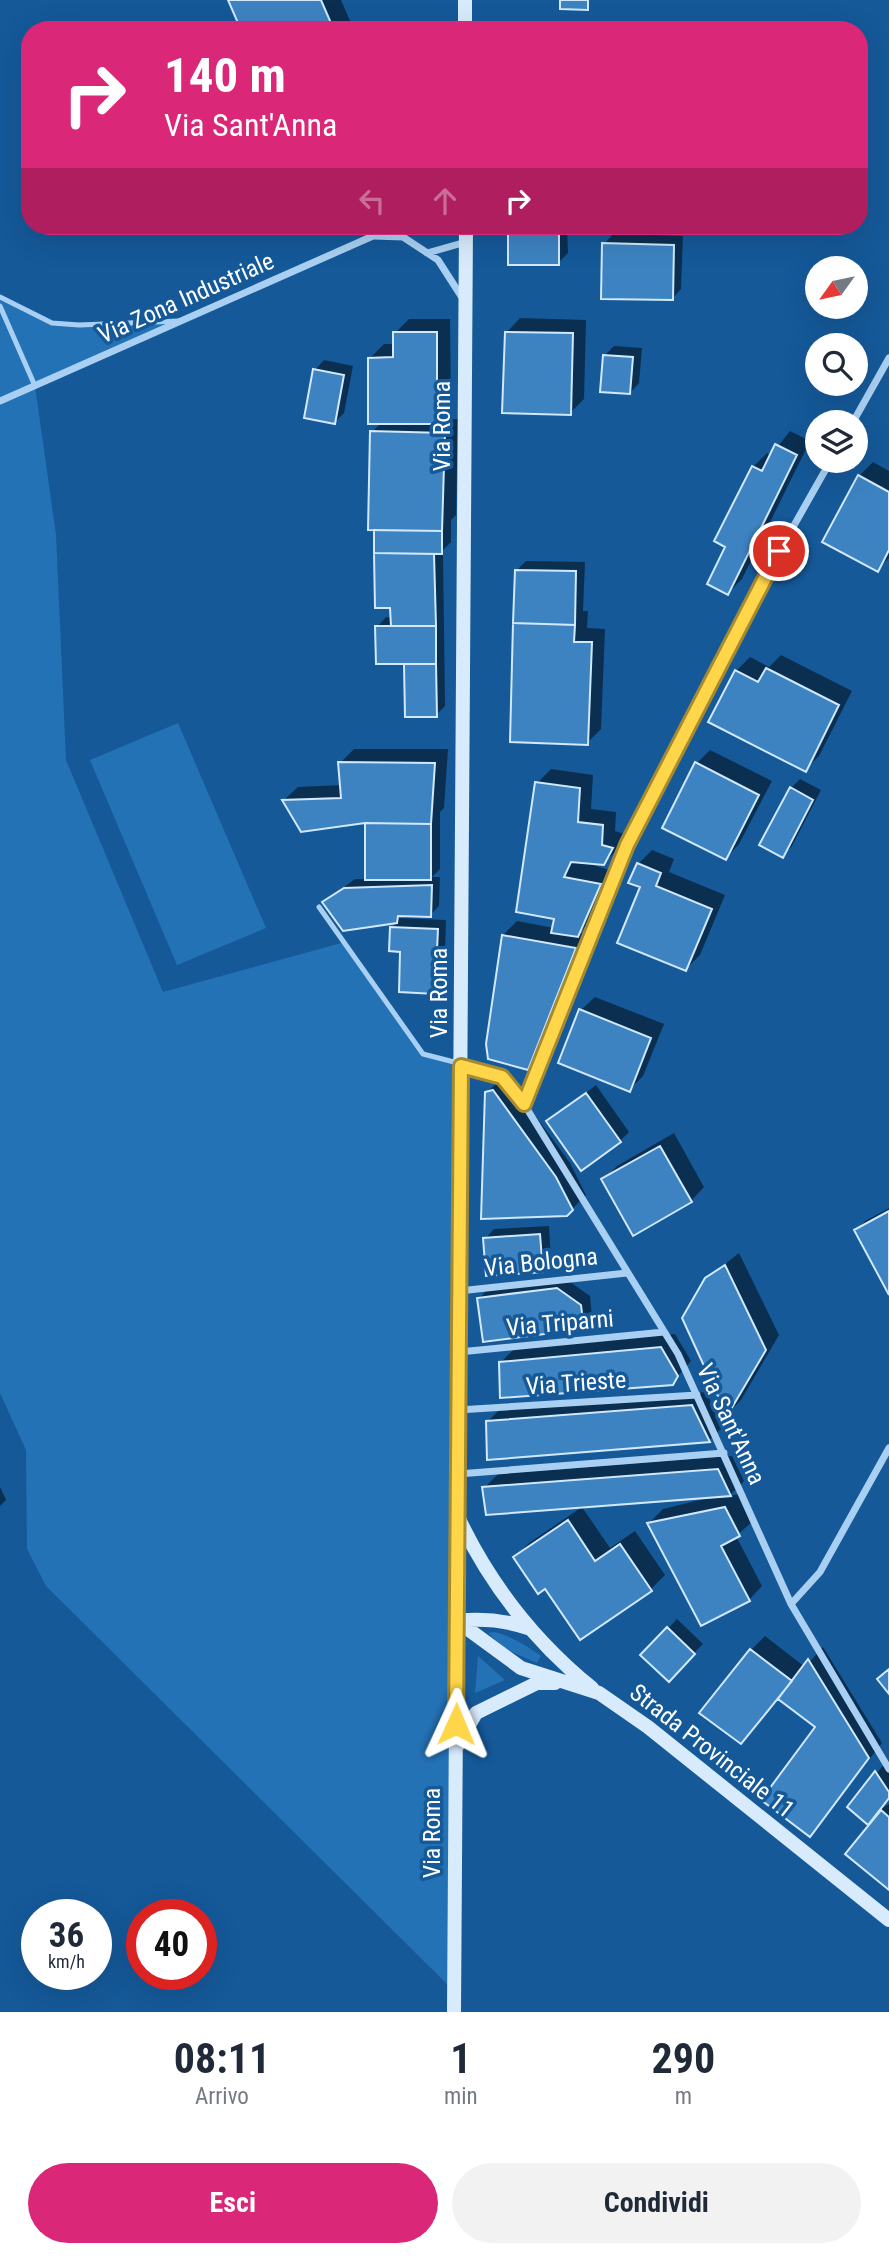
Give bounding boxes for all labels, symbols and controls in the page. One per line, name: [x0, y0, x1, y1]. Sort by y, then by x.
text: 140 m: [164, 47, 286, 104]
icon: right: [49, 49, 140, 140]
text: Via Sant'Anna: [164, 106, 337, 144]
icon: left: [353, 182, 391, 220]
icon: ahead: [426, 182, 464, 220]
icon: right: [499, 182, 537, 220]
street label: Via Zona Industriale: [94, 247, 278, 349]
north arrow: [805, 256, 868, 318]
map controls: [805, 256, 868, 473]
button: search: [805, 333, 868, 396]
street label: Via Roma: [428, 381, 456, 471]
button: layers: [805, 410, 868, 473]
pin: [749, 521, 809, 581]
icon: arrive: [760, 532, 798, 570]
street label: Via Roma: [425, 948, 453, 1038]
street label: Via Bologna: [483, 1242, 599, 1282]
street label: Via Triparni: [505, 1304, 615, 1342]
street label: Via Sant'Anna: [691, 1359, 771, 1489]
street label: Via Trieste: [525, 1366, 627, 1400]
street label: Strada Provinciale 11: [624, 1678, 800, 1824]
position arrow: [419, 1687, 493, 1761]
street label: Via Roma: [418, 1788, 446, 1878]
speed limit sign: 40: [126, 1899, 217, 1990]
text: 36: [49, 1915, 84, 1956]
text: km/h: [48, 1951, 85, 1972]
text: 08:11: [174, 2034, 270, 2083]
text: 1: [450, 2034, 471, 2083]
text: 290: [651, 2034, 715, 2083]
text: Arrivo: [195, 2083, 249, 2110]
text: min: [444, 2083, 478, 2110]
text: m: [675, 2083, 692, 2110]
button: Esci: [28, 2163, 438, 2243]
button: Condividi: [452, 2163, 861, 2243]

